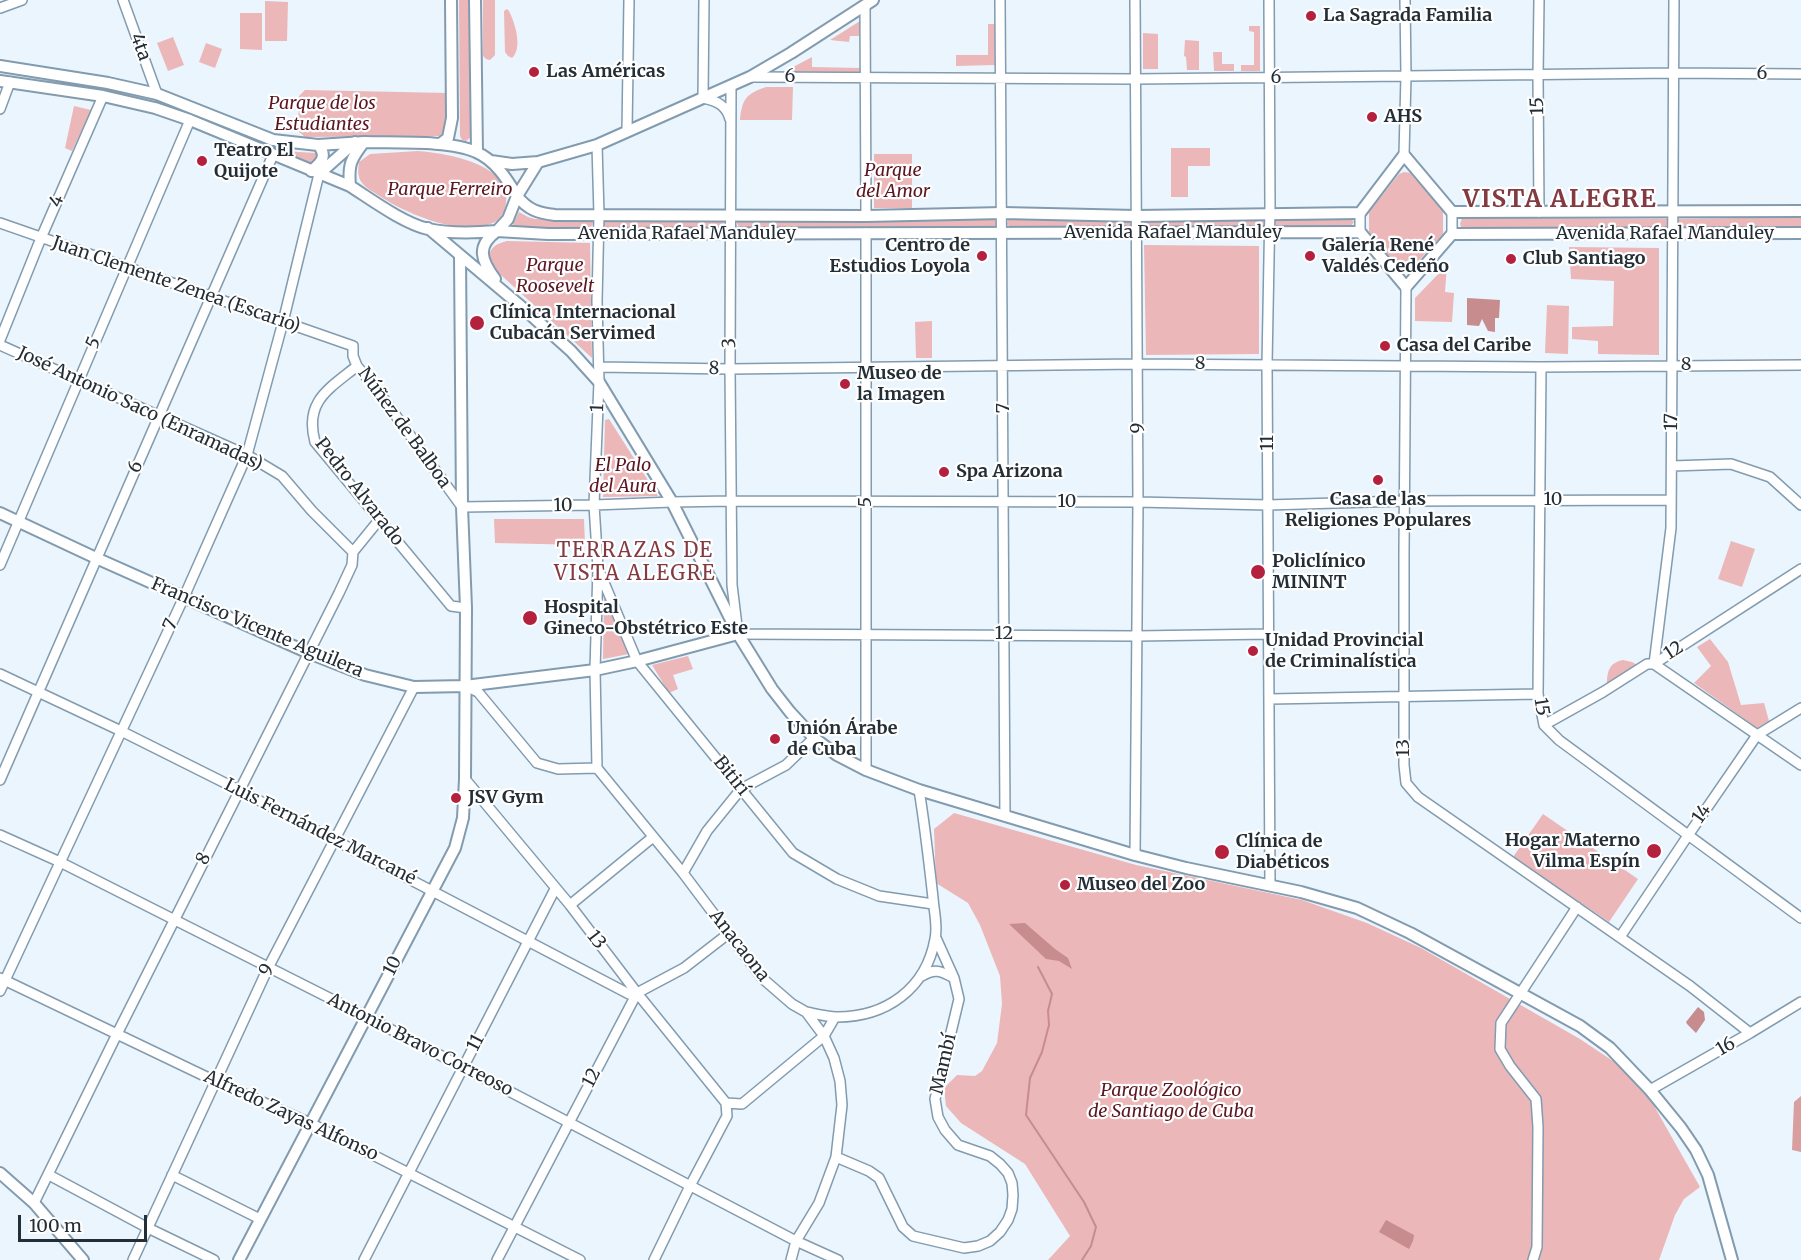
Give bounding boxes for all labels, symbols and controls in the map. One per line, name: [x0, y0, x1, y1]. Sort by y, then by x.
place label: La Sagrada Familia: [1323, 5, 1492, 27]
marker: La Sagrada Familia: [1304, 9, 1318, 23]
street label: 4ta: [125, 30, 155, 64]
place label: Las Américas: [546, 61, 665, 83]
street label: 6: [1757, 63, 1767, 85]
marker: Las Américas: [527, 65, 541, 79]
street label: 6: [785, 66, 795, 88]
street label: 6: [1271, 67, 1281, 89]
park label: Parque de los Estudiantes: [268, 93, 376, 136]
street label: 15: [1527, 97, 1549, 115]
place label: AHS: [1384, 106, 1422, 128]
marker: AHS: [1365, 110, 1379, 124]
place label: Teatro El Quijote: [214, 140, 294, 182]
marker: Teatro El Quijote: [195, 154, 209, 168]
park label: Parque del Amor: [856, 160, 930, 202]
park label: Parque Ferreiro: [388, 179, 512, 201]
district label: VISTA ALEGRE: [1463, 186, 1657, 214]
street label: 4: [45, 192, 69, 210]
street label: Avenida Rafael Manduley: [1064, 222, 1282, 244]
street label: Avenida Rafael Manduley: [578, 223, 796, 245]
street label: Avenida Rafael Manduley: [1556, 223, 1774, 245]
street label: Juan Clemente Zenea (Escario): [49, 232, 303, 338]
place label: Centro de Estudios Loyola: [829, 235, 970, 278]
place label: Galería René Valdés Cedeño: [1322, 235, 1449, 278]
place label: Club Santiago: [1523, 248, 1646, 270]
marker: Centro de Estudios Loyola: [975, 249, 989, 263]
marker: Galería René Valdés Cedeño: [1303, 249, 1317, 263]
marker: Club Santiago: [1504, 252, 1518, 266]
park label: Parque Roosevelt: [516, 255, 594, 298]
place label: Clínica Internacional Cubacán Servimed: [490, 302, 676, 344]
marker: Clínica Internacional Cubacán Servimed: [468, 314, 486, 332]
street label: 5: [82, 334, 106, 352]
place label: Casa del Caribe: [1397, 335, 1531, 357]
street label: 3: [719, 338, 741, 348]
marker: Casa del Caribe: [1378, 339, 1392, 353]
street label: José Antonio Saco (Enramadas): [14, 343, 266, 475]
street label: 8: [1195, 353, 1205, 375]
street label: 8: [1681, 354, 1691, 376]
street label: 8: [708, 358, 720, 380]
street label: Núñez de Balboa: [353, 363, 455, 493]
place label: Museo de la Imagen: [857, 363, 945, 406]
marker: Museo de la Imagen: [838, 377, 852, 391]
street label: 7: [993, 403, 1015, 413]
street label: 1: [587, 404, 609, 412]
street label: 17: [1661, 413, 1683, 431]
street label: 9: [1127, 423, 1149, 433]
street label: Pedro Alvarado: [310, 434, 408, 550]
street label: 11: [1257, 435, 1279, 451]
park label: El Palo del Aura: [589, 455, 657, 498]
street label: 6: [124, 458, 148, 476]
place label: Spa Arizona: [956, 461, 1063, 483]
marker: Spa Arizona: [937, 465, 951, 479]
marker: Casa de las Religiones Populares: [1371, 473, 1385, 487]
place label: Casa de las Religiones Populares: [1285, 489, 1471, 532]
street label: 10: [1544, 489, 1562, 511]
street label: 10: [1058, 491, 1076, 513]
street label: 10: [553, 495, 573, 517]
street label: 5: [855, 497, 877, 507]
district label: TERRAZAS DE VISTA ALEGRE: [554, 539, 716, 586]
place label: Policlínico MININT: [1272, 551, 1365, 594]
marker: Policlínico MININT: [1249, 563, 1267, 581]
street label: Francisco Vicente Aguilera: [148, 573, 366, 683]
place label: Hospital Gineco-Obstétrico Este: [544, 597, 748, 640]
marker: Hospital Gineco-Obstétrico Este: [521, 609, 539, 627]
street label: 7: [159, 616, 183, 634]
street label: 12: [995, 623, 1013, 645]
place label: Unidad Provincial de Criminalística: [1265, 630, 1424, 672]
street label: 12: [1660, 637, 1688, 665]
marker: Unidad Provincial de Criminalística: [1246, 644, 1260, 658]
street label: 15: [1529, 696, 1553, 718]
place label: Unión Árabe de Cuba: [787, 718, 898, 760]
marker: Unión Árabe de Cuba: [768, 732, 782, 746]
street label: 13: [1393, 739, 1415, 757]
street label: Bitirí: [709, 752, 753, 800]
street label: Luis Fernández Marcané: [221, 774, 419, 890]
place label: JSV Gym: [468, 787, 544, 809]
marker: JSV Gym: [449, 791, 463, 805]
street label: 14: [1688, 800, 1716, 828]
place label: Hogar Materno Vilma Espín: [1505, 830, 1640, 872]
place label: Clínica de Diabéticos: [1236, 831, 1329, 874]
marker: Hogar Materno Vilma Espín: [1645, 842, 1663, 860]
marker: Clínica de Diabéticos: [1213, 843, 1231, 861]
street label: 8: [192, 849, 216, 869]
place label: Museo del Zoo: [1077, 874, 1205, 896]
marker: Museo del Zoo: [1058, 878, 1072, 892]
street label: Anacaona: [704, 906, 774, 986]
street label: 13: [582, 926, 610, 954]
street label: 10: [379, 953, 407, 979]
street label: 9: [255, 960, 279, 980]
street label: Antonio Bravo Correoso: [324, 989, 516, 1101]
street label: 11: [463, 1031, 489, 1055]
street label: Mambí: [927, 1032, 961, 1096]
street label: 16: [1713, 1033, 1739, 1061]
street label: 12: [578, 1065, 606, 1091]
street label: Alfredo Zayas Alfonso: [200, 1066, 382, 1166]
park label: Parque Zoológico de Santiago de Cuba: [1088, 1080, 1254, 1122]
scale bar: [21, 1203, 150, 1241]
text: 100 m: [29, 1214, 82, 1237]

